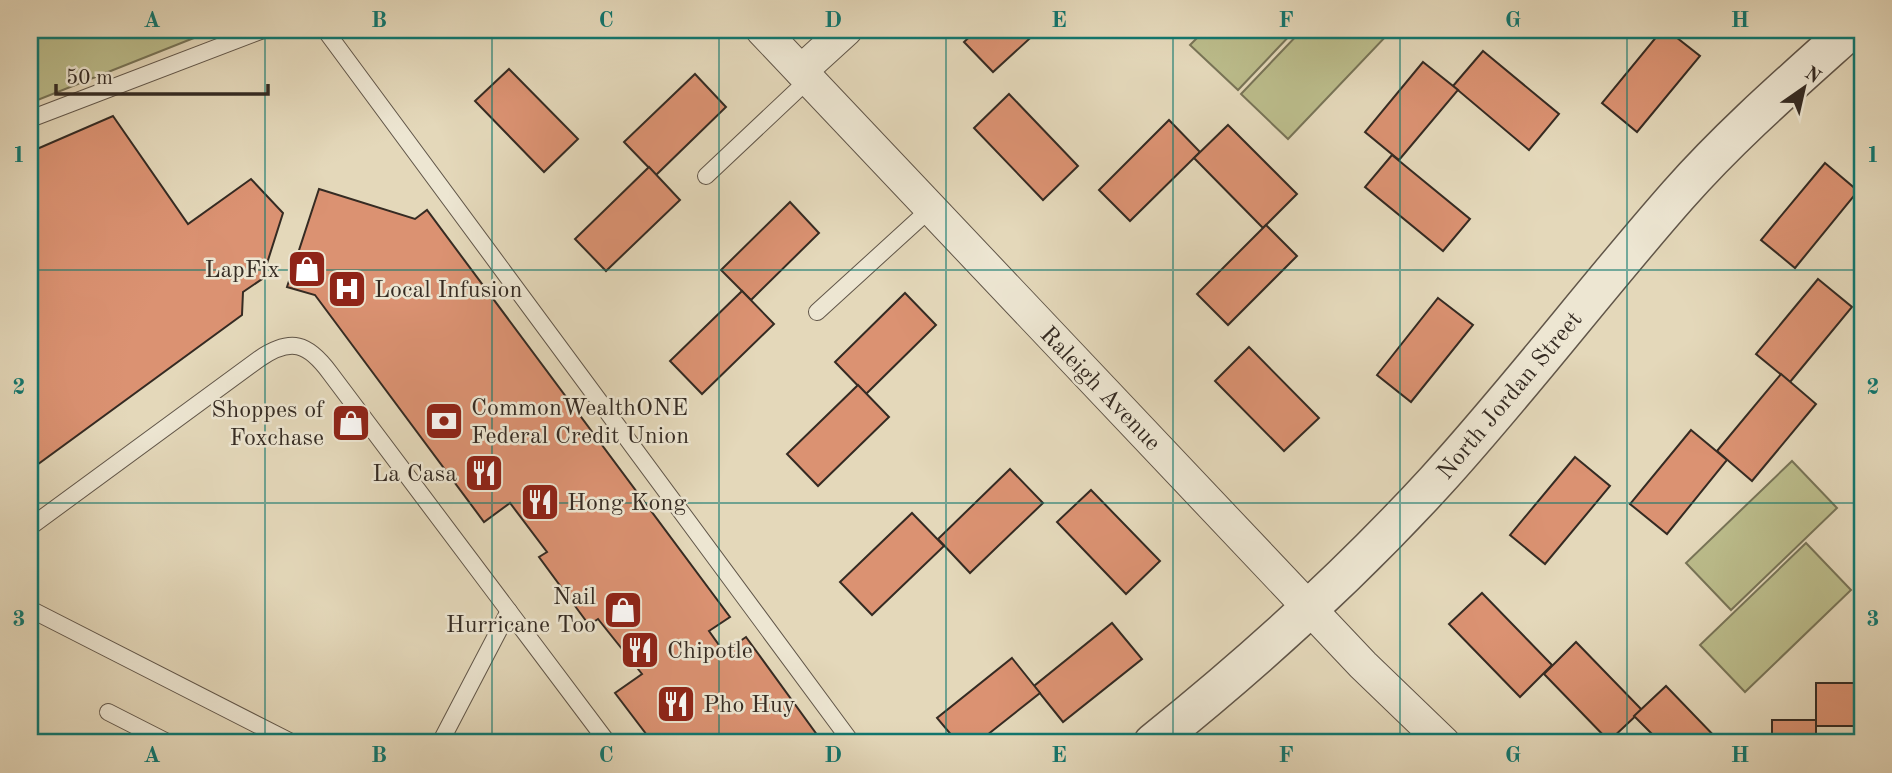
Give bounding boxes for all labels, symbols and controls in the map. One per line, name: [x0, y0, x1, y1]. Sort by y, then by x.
text: A: [143, 9, 161, 32]
text: B: [371, 9, 387, 32]
text: C: [598, 9, 614, 32]
text: D: [824, 9, 842, 32]
text: E: [1051, 9, 1067, 32]
text: F: [1278, 9, 1294, 32]
text: G: [1505, 9, 1521, 32]
text: H: [1731, 9, 1749, 32]
scale bar: [56, 52, 268, 96]
north arrow: [1770, 52, 1840, 122]
text: N: [1801, 64, 1824, 88]
text: 50 m: [66, 68, 113, 89]
text: 1: [12, 144, 26, 167]
text: 1: [1866, 144, 1880, 167]
shop icon: LapFix: [286, 248, 328, 290]
place label: LapFix: [204, 259, 280, 283]
hospital icon: Local Infusion: [326, 268, 368, 310]
place label: Local Infusion: [374, 279, 522, 303]
street label: North Jordan Street: [1434, 308, 1587, 485]
street label: Raleigh Avenue: [1035, 323, 1164, 456]
text: 2: [12, 376, 26, 399]
text: 2: [1866, 376, 1880, 399]
place label: CommonWealthONE Federal Credit Union: [471, 397, 689, 449]
place label: Shoppes of Foxchase: [211, 399, 325, 451]
bank icon: CommonWealthONE Federal Credit Union: [423, 400, 465, 442]
shop icon: Shoppes of Foxchase: [330, 402, 372, 444]
restaurant icon: La Casa: [463, 452, 505, 494]
place label: La Casa: [372, 463, 457, 487]
restaurant icon: Hong Kong: [519, 481, 561, 523]
place label: Hong Kong: [567, 492, 686, 516]
place label: Nail Hurricane Too: [446, 586, 596, 638]
shop icon: Nail Hurricane Too: [602, 589, 644, 631]
text: 3: [12, 608, 26, 631]
text: 3: [1866, 608, 1880, 631]
restaurant icon: Chipotle: [619, 629, 661, 671]
place label: Chipotle: [667, 640, 753, 664]
restaurant icon: Pho Huy: [655, 683, 697, 725]
place label: Pho Huy: [703, 694, 796, 718]
text: A: [143, 744, 161, 767]
text: B: [371, 744, 387, 767]
text: C: [598, 744, 614, 767]
text: D: [824, 744, 842, 767]
text: E: [1051, 744, 1067, 767]
text: F: [1278, 744, 1294, 767]
text: G: [1505, 744, 1521, 767]
text: H: [1731, 744, 1749, 767]

